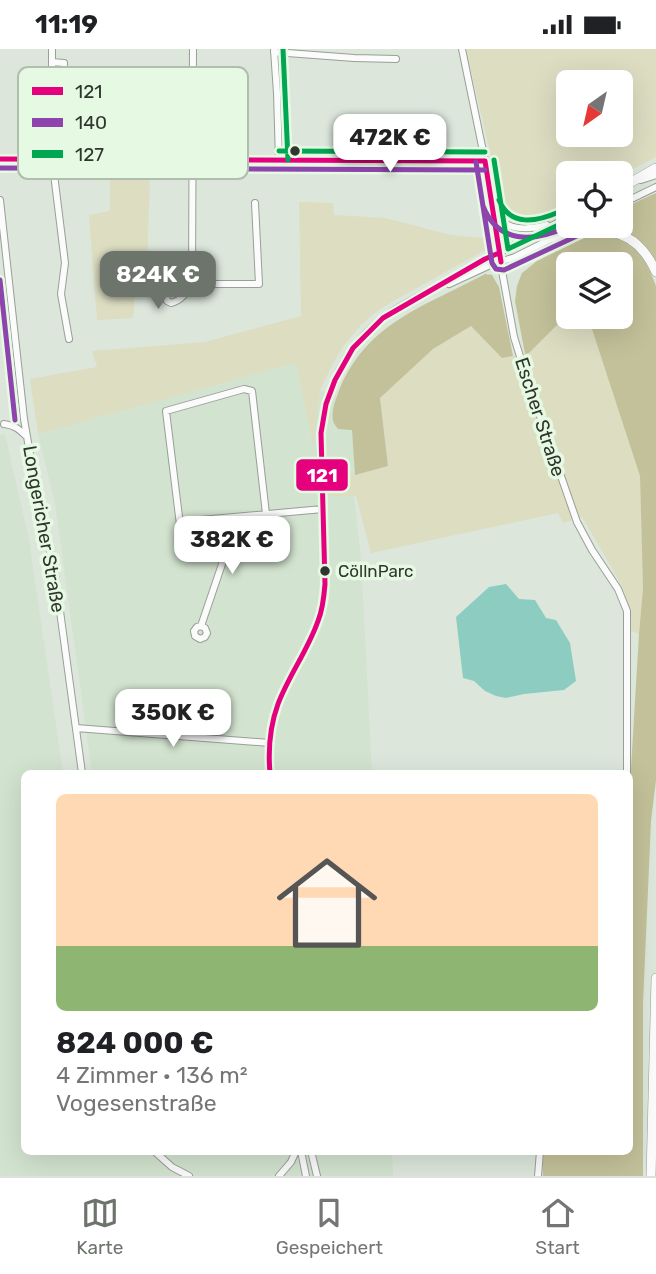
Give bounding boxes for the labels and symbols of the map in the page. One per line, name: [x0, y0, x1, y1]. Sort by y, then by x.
legend: [18, 67, 248, 179]
north arrow: [556, 70, 634, 147]
text: 121: [75, 80, 102, 103]
text: 140: [75, 111, 107, 134]
pin: 472K €: [333, 115, 447, 174]
text: 127: [75, 143, 104, 166]
unlabelled marker: [288, 144, 302, 158]
pin: 824K €: [101, 251, 215, 311]
street label: Escher Straße: [510, 354, 570, 480]
street label: Longericher Straße: [18, 444, 70, 614]
line badge: 121: [295, 458, 349, 492]
text: 121: [306, 464, 338, 487]
pin: 382K €: [175, 517, 289, 576]
place label: CöllnParc: [338, 561, 413, 581]
marker: CöllnParc: [318, 564, 332, 578]
pin: 350K €: [116, 689, 230, 749]

